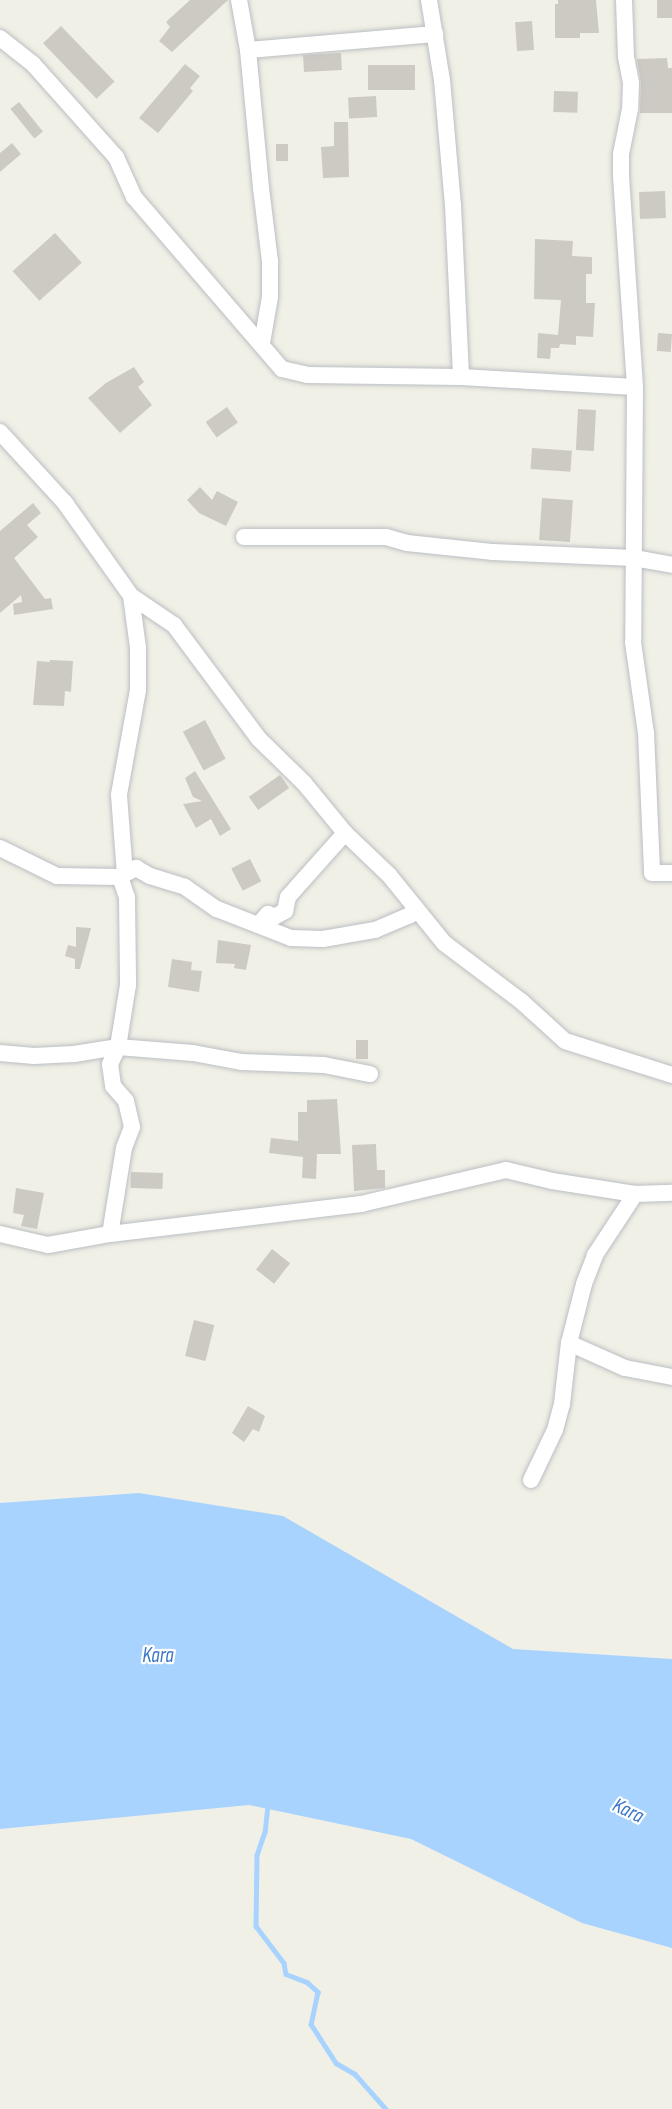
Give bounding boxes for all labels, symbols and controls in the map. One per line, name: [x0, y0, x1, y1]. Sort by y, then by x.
water label: Kara: [142, 1643, 174, 1669]
water label: Kara: [608, 1793, 648, 1829]

